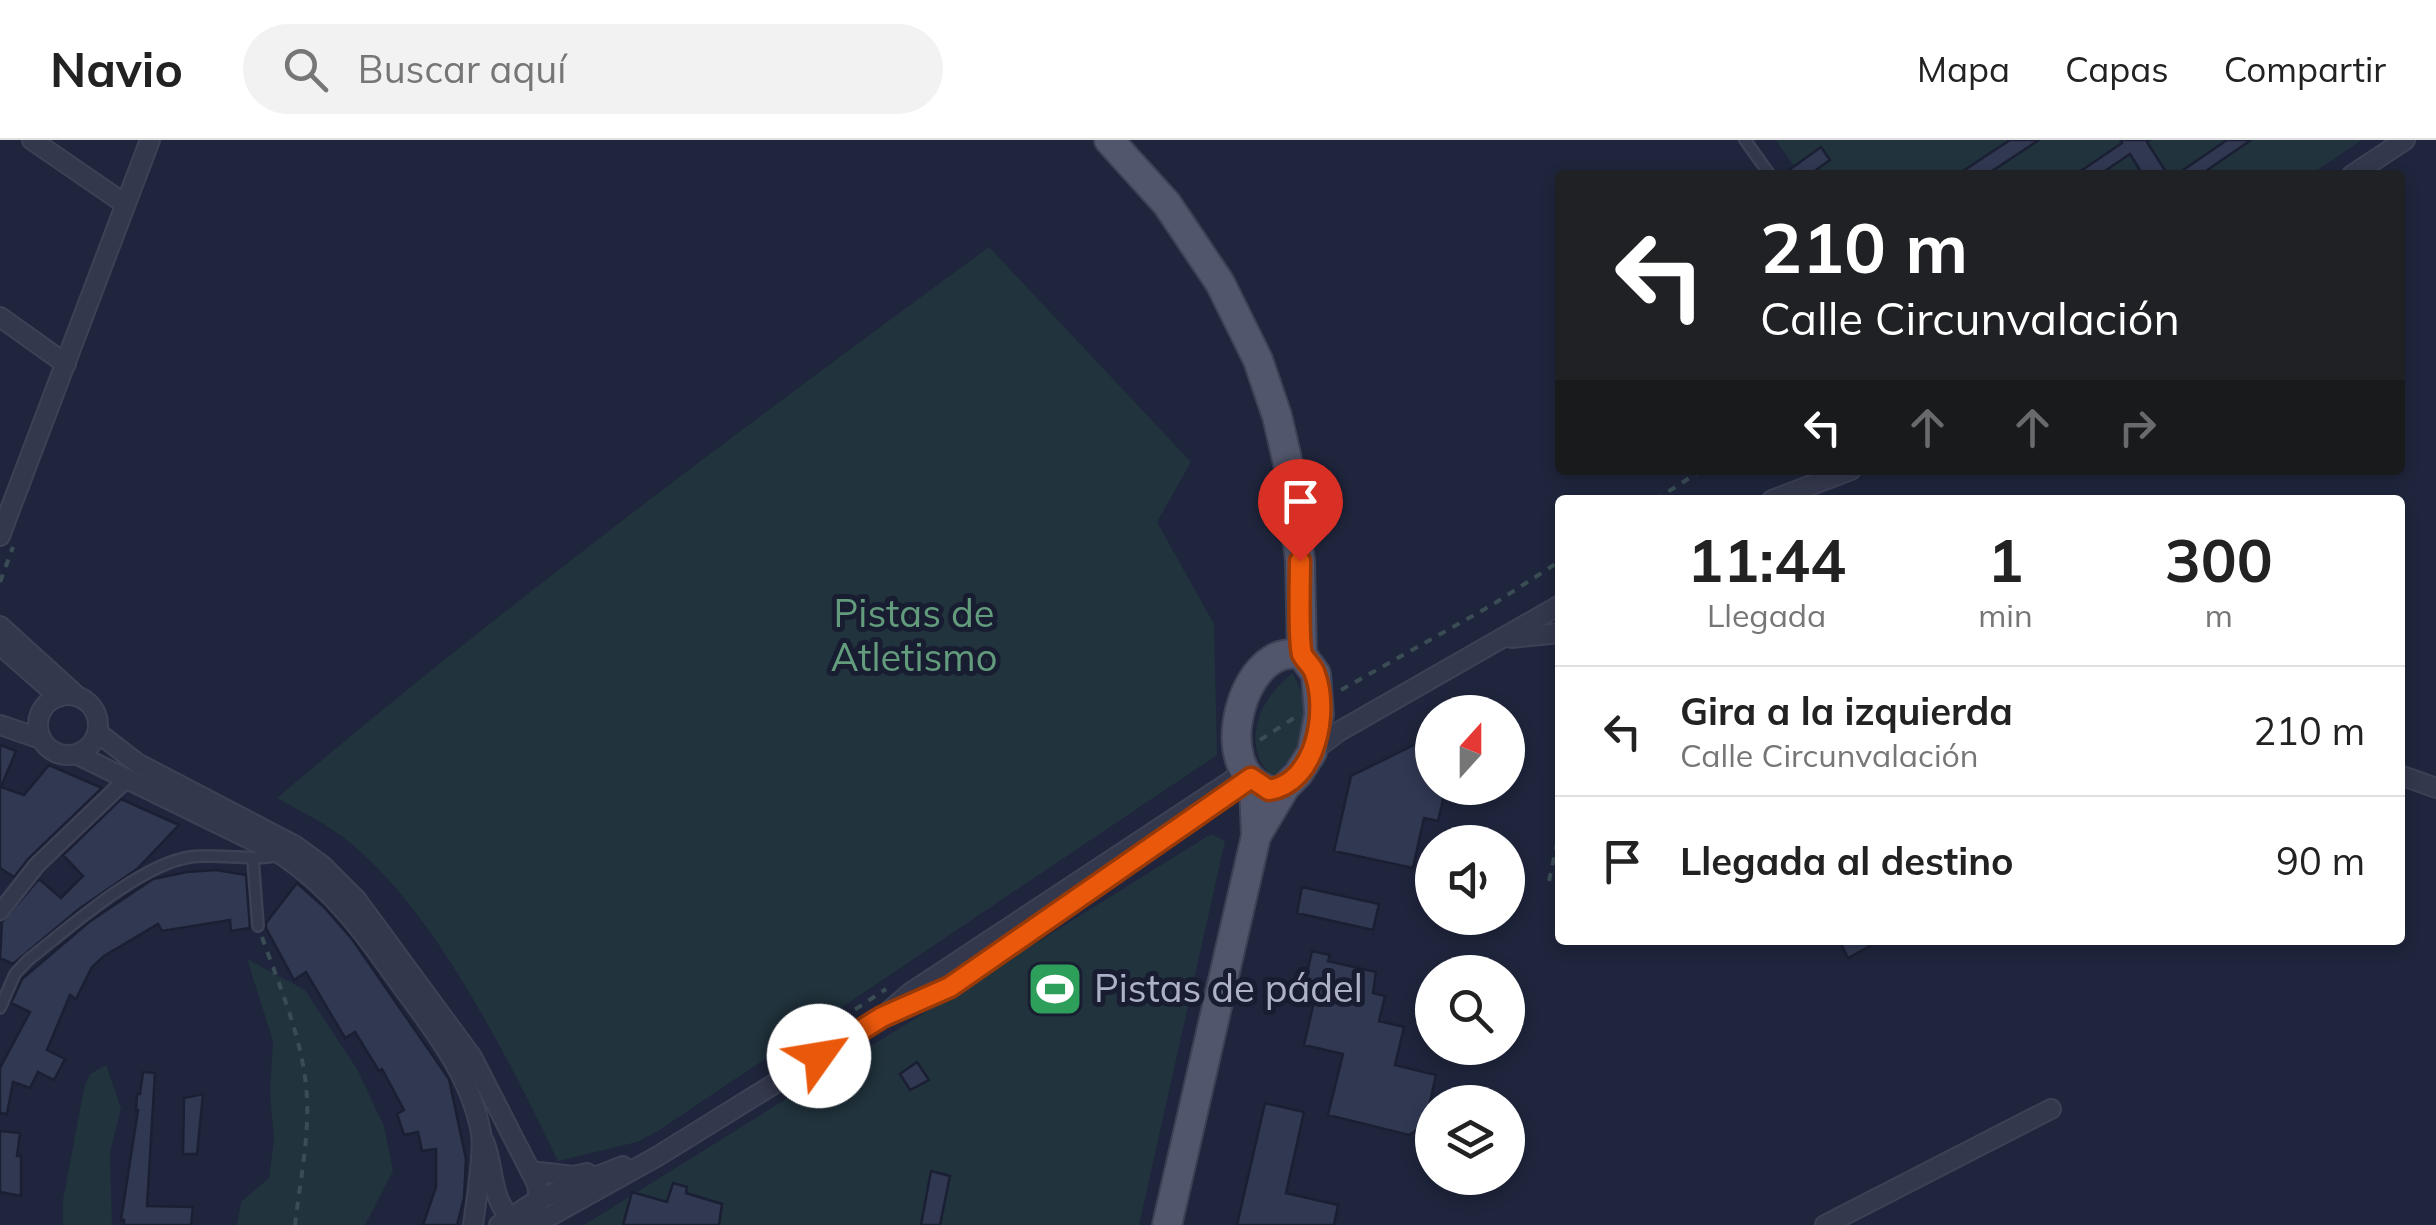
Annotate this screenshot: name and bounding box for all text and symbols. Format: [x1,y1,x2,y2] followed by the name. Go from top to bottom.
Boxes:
[243,24,943,114] search box
[50,39,183,99] text: Navio
[278,42,333,97] icon: search
[358,45,566,93] text: Buscar aquí
[1917,47,2010,91] text: Mapa
[2065,47,2169,91] text: Capas
[2224,47,2386,91] text: Compartir
[1760,203,1968,291] text: 210 m
[1595,210,1725,340] icon: left
[1760,290,2180,346] text: Calle Circunvalación
[1795,400,1850,455] icon: left
[1900,400,1955,455] icon: ahead
[2005,400,2060,455] icon: ahead
[2110,400,2165,455] icon: right
[1258,459,1343,562] pin
[1273,474,1328,529] icon: arrive
[1687,522,1846,597] text: 11:44
[1987,522,2023,597] text: 1
[2165,522,2273,597] text: 300
[831,589,997,681] park label: Pistas de Atletismo
[1707,595,1826,635] text: Llegada
[1978,595,2033,635] text: min
[2205,595,2233,635] text: m
[1680,687,2013,735] text: Gira a la izquierda
[1415,695,1525,805] north arrow
[1415,695,1525,1195] map controls
[1595,704,1650,759] icon: left
[2253,707,2365,755] text: 210 m
[1680,735,1979,775] text: Calle Circunvalación
[1415,825,1525,935] button: sound
[1595,834,1650,889] icon: arrive
[1680,837,2014,885] text: Llegada al destino
[2276,837,2365,885] text: 90 m
[1415,955,1525,1065] button: search
[1025,959,1085,1019] sports icon: Pistas de pádel
[1094,964,1363,1012] place label: Pistas de pádel
[767,1004,871,1108] position arrow
[1415,1085,1525,1195] button: layers

